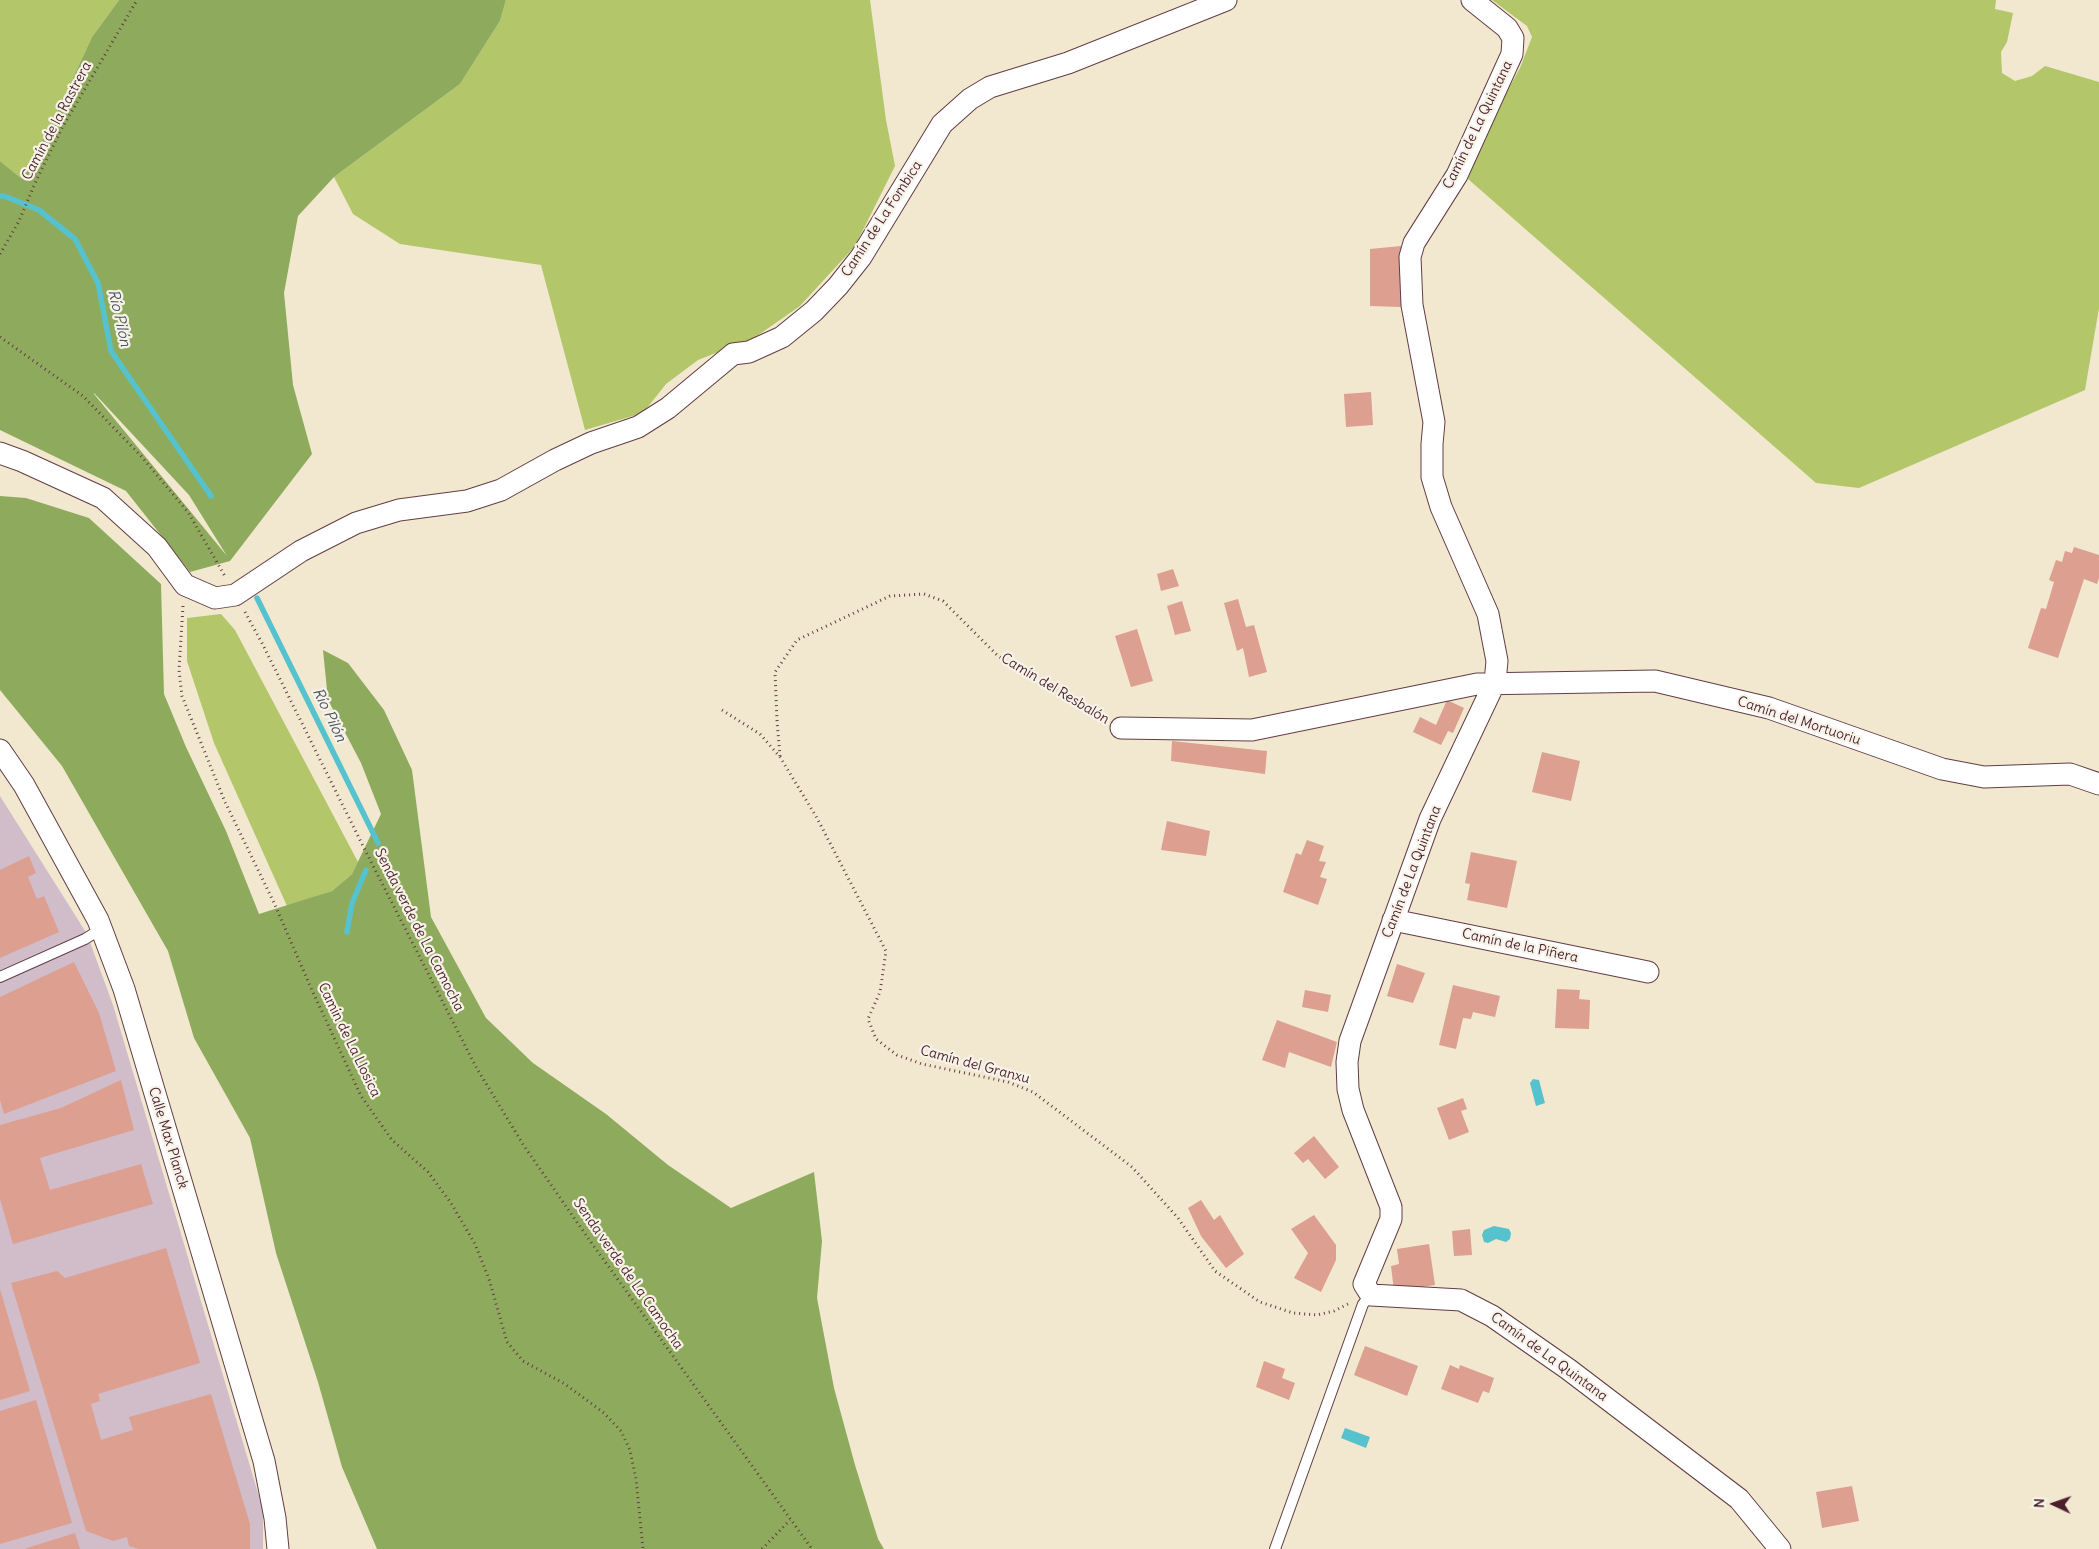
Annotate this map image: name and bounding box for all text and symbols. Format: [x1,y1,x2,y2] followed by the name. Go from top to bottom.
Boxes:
[1440,58,1516,192] street label: Camín de La Quintana
[19,59,95,183] street label: Camín de la Rastrera
[838,158,926,280] street label: Camín de La Fombica
[104,288,134,348] water label: Río Pilón
[998,650,1112,728] street label: Camín del Resbalón
[308,685,350,745] water label: Río Pilón
[1735,693,1863,749] street label: Camín del Mortuoriu
[1379,803,1445,941] street label: Camín de La Quintana
[371,846,467,1014] street label: Senda verde de La Camocha
[1460,925,1580,967] street label: Camín de la Piñera
[314,980,384,1100] street label: Camín de La Llosica
[918,1042,1032,1088] street label: Camín del Granxu
[145,1085,191,1191] street label: Calle Max Planck
[569,1195,687,1353] street label: Senda verde de La Camocha
[1487,1309,1611,1405] street label: Camín de La Quintana
[2029,1479,2079,1529] north arrow
[2030,1498,2048,1509] text: N

